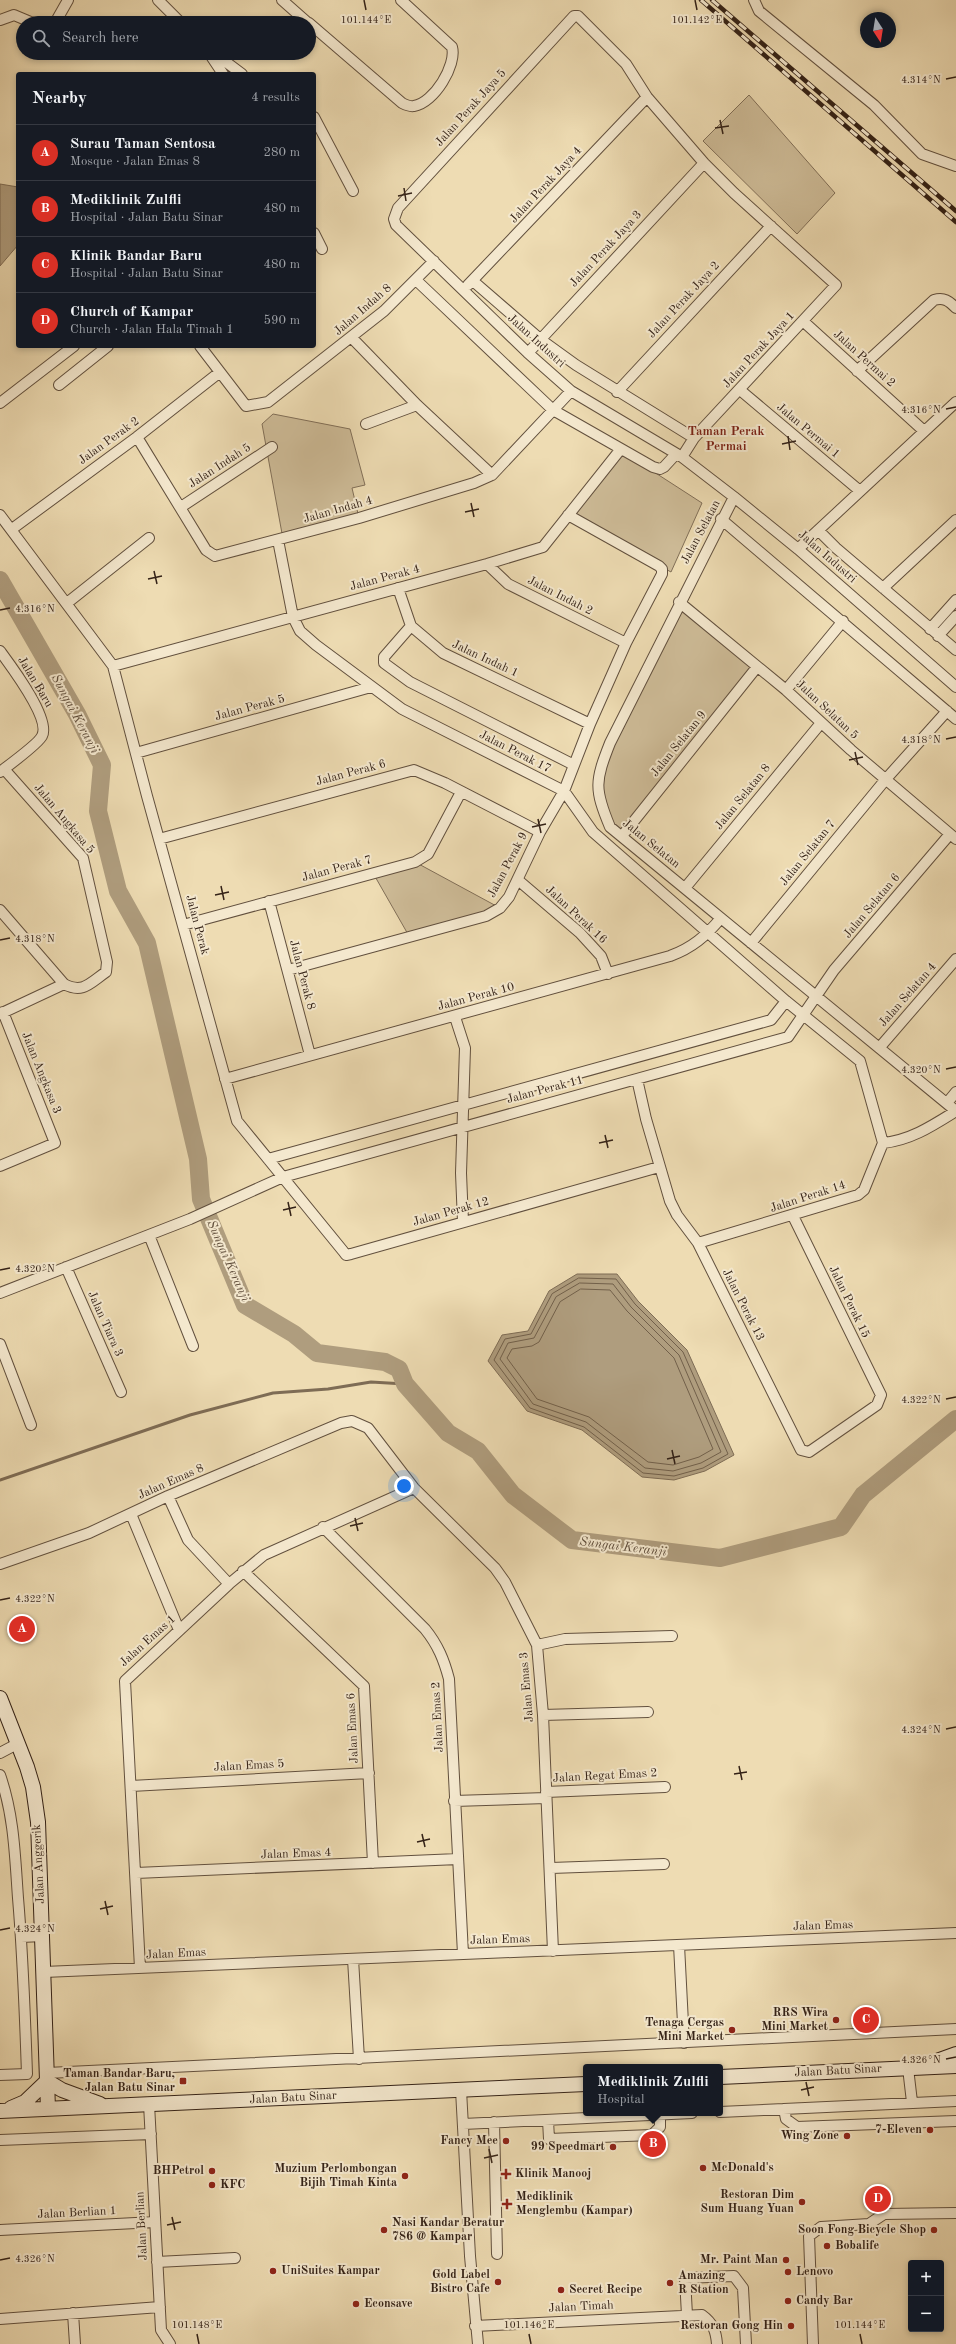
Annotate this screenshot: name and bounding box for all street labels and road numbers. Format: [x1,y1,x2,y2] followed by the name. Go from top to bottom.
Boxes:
[433,66,509,149] street label: Jalan Perak Jaya 5
[508,145,584,225] street label: Jalan Perak Jaya 4
[568,209,644,289] street label: Jalan Perak Jaya 3
[646,260,722,340] street label: Jalan Perak Jaya 2
[332,282,394,338] street label: Jalan Indah 8
[721,310,797,390] street label: Jalan Perak Jaya 1
[505,312,567,370] street label: Jalan Industri
[831,328,897,390] street label: Jalan Permai 2
[774,401,842,461] street label: Jalan Permai 1
[76,415,142,467] street label: Jalan Perak 2
[186,441,253,491] street label: Jalan Indah 5
[302,494,374,526] street label: Jalan Indah 4
[679,498,723,566] street label: Jalan Selatan
[796,529,858,585] street label: Jalan Industri
[349,563,421,593] street label: Jalan Perak 4
[525,574,595,618] street label: Jalan Indah 2
[450,638,520,680] street label: Jalan Indah 1
[15,655,55,710] street label: Jalan Baru
[793,677,861,742] street label: Jalan Selatan 5
[213,692,286,723] street label: Jalan Perak 5
[649,709,709,779] street label: Jalan Selatan 9
[477,729,553,775] street label: Jalan Perak 17
[315,758,387,788] street label: Jalan Perak 6
[713,762,773,832] street label: Jalan Selatan 8
[31,781,97,856] street label: Jalan Angkasa 5
[620,817,682,871] street label: Jalan Selatan
[778,818,838,888] street label: Jalan Selatan 7
[486,830,530,900] street label: Jalan Perak 9
[301,854,373,884] street label: Jalan Perak 7
[842,871,902,941] street label: Jalan Selatan 6
[543,884,609,946] street label: Jalan Perak 16
[183,894,211,956] street label: Jalan Perak
[287,939,317,1011] street label: Jalan Perak 8
[877,961,939,1029] street label: Jalan Selatan 4
[436,981,516,1013] street label: Jalan Perak 10
[19,1030,63,1116] street label: Jalan Angkasa 3
[505,1074,585,1106] street label: Jalan Perak 11
[769,1179,847,1215] street label: Jalan Perak 14
[411,1195,491,1229] street label: Jalan Perak 12
[826,1263,873,1340] street label: Jalan Perak 15
[720,1267,766,1343] street label: Jalan Perak 13
[85,1289,125,1359] street label: Jalan Tiara 3
[136,1462,206,1502] street label: Jalan Emas 8
[118,1613,178,1669] street label: Jalan Emas 1
[518,1651,536,1723] street label: Jalan Emas 3
[430,1681,446,1753] street label: Jalan Emas 2
[345,1692,361,1764] street label: Jalan Emas 6
[213,1757,285,1774] street label: Jalan Emas 5
[552,1767,658,1785] street label: Jalan Regat Emas 2
[31,1824,47,1904] street label: Jalan Anggerik
[260,1847,332,1861] street label: Jalan Emas 4
[793,1919,853,1933] street label: Jalan Emas
[470,1933,530,1947] street label: Jalan Emas
[146,1946,206,1962] street label: Jalan Emas
[794,2063,882,2079] street label: Jalan Batu Sinar
[249,2090,337,2106] street label: Jalan Batu Sinar
[134,2191,150,2261] street label: Jalan Berlian
[37,2205,117,2221] street label: Jalan Berlian 1
[548,2299,614,2315] street label: Jalan Timah

